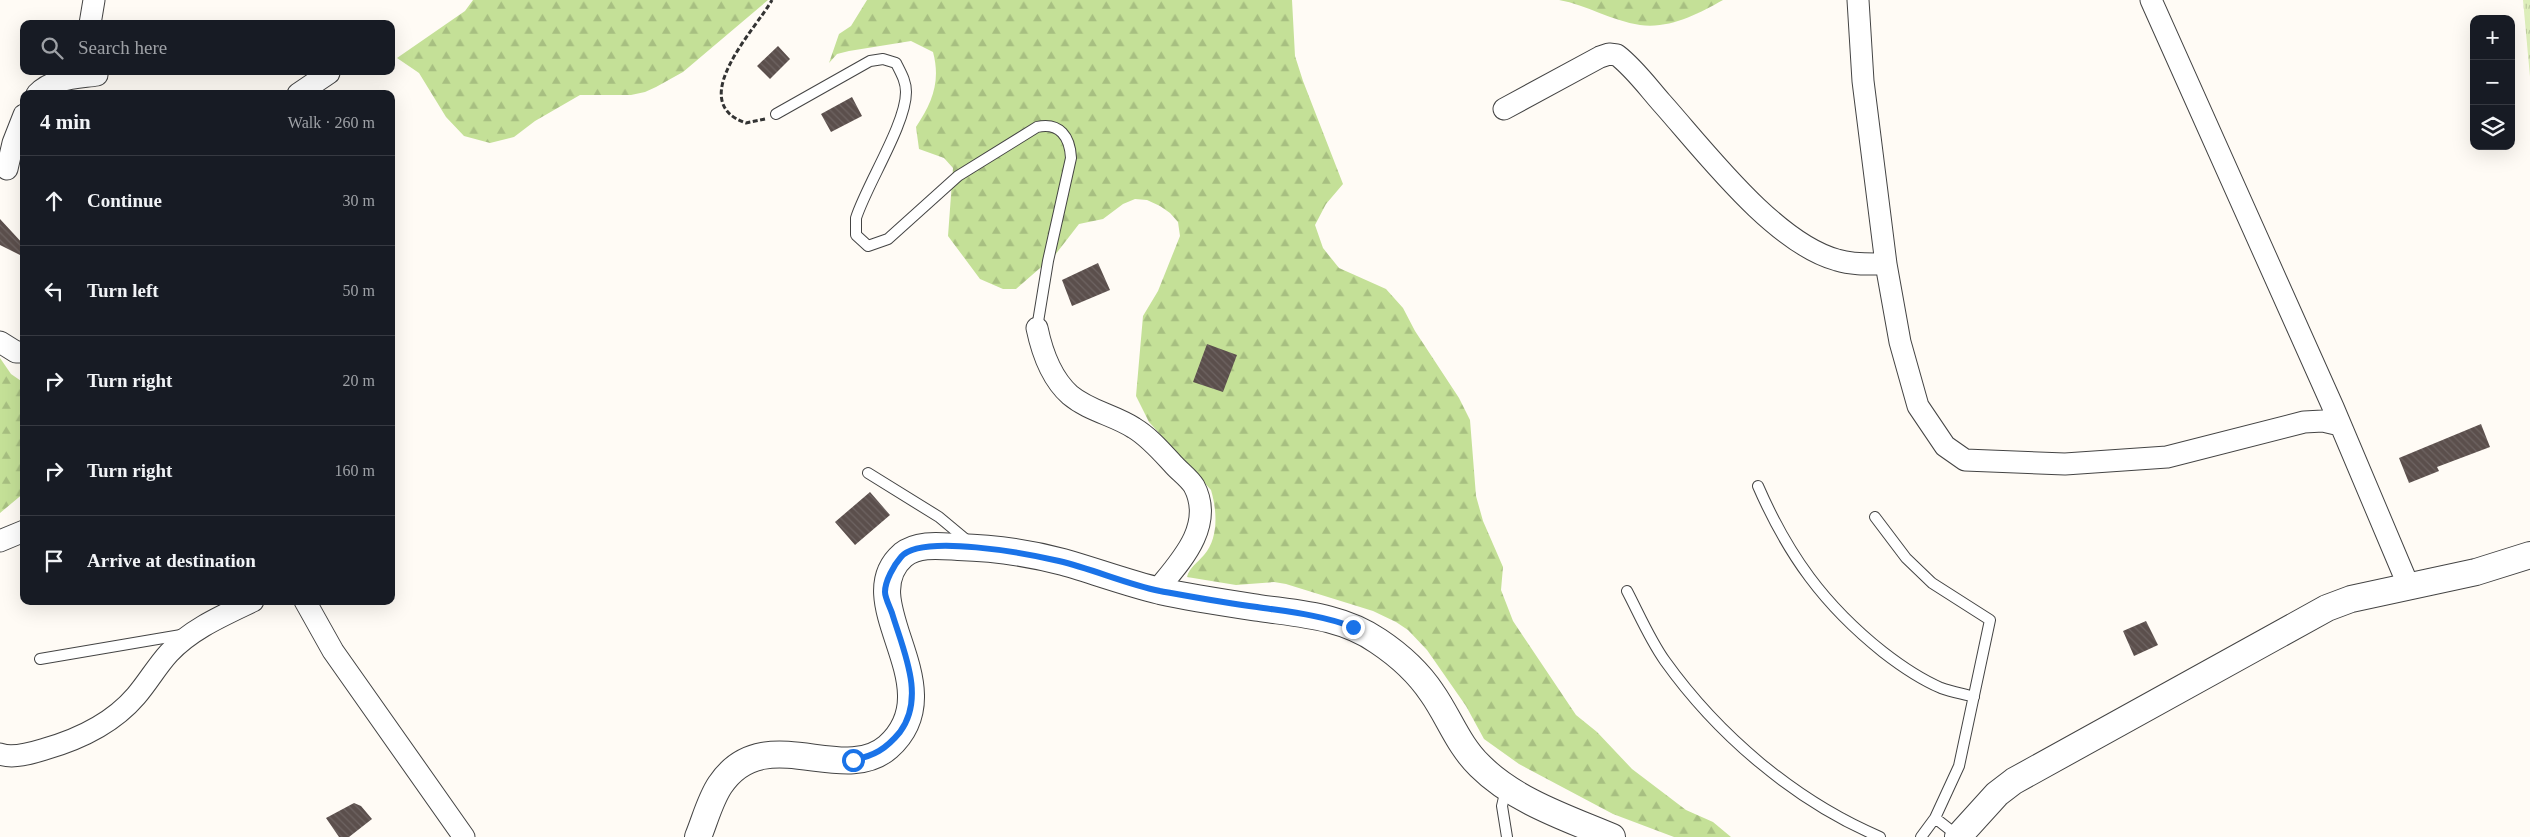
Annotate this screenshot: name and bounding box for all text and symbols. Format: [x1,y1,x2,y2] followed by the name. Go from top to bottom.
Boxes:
[2470,15,2515,150] map controls
[2470,15,2515,60] button: +
[20,20,395,75] search box
[38,34,66,62] icon: search
[78,37,167,58] text: Search here
[2470,60,2515,105] button: −
[2470,105,2515,150] button: layers
[40,110,91,134] text: 4 min
[288,114,375,131] text: Walk · 260 m
[40,187,68,215] icon: ahead
[87,190,162,211] text: Continue
[343,192,375,209] text: 30 m
[40,277,68,305] icon: left
[87,280,159,301] text: Turn left
[343,282,375,299] text: 50 m
[40,367,68,395] icon: right
[87,370,172,391] text: Turn right
[343,372,375,389] text: 20 m
[40,457,68,485] icon: right
[87,460,172,481] text: Turn right
[335,462,375,479] text: 160 m
[40,547,68,575] icon: arrive
[87,550,256,571] text: Arrive at destination
[1342,616,1365,639] route end
[842,749,865,772] route start

